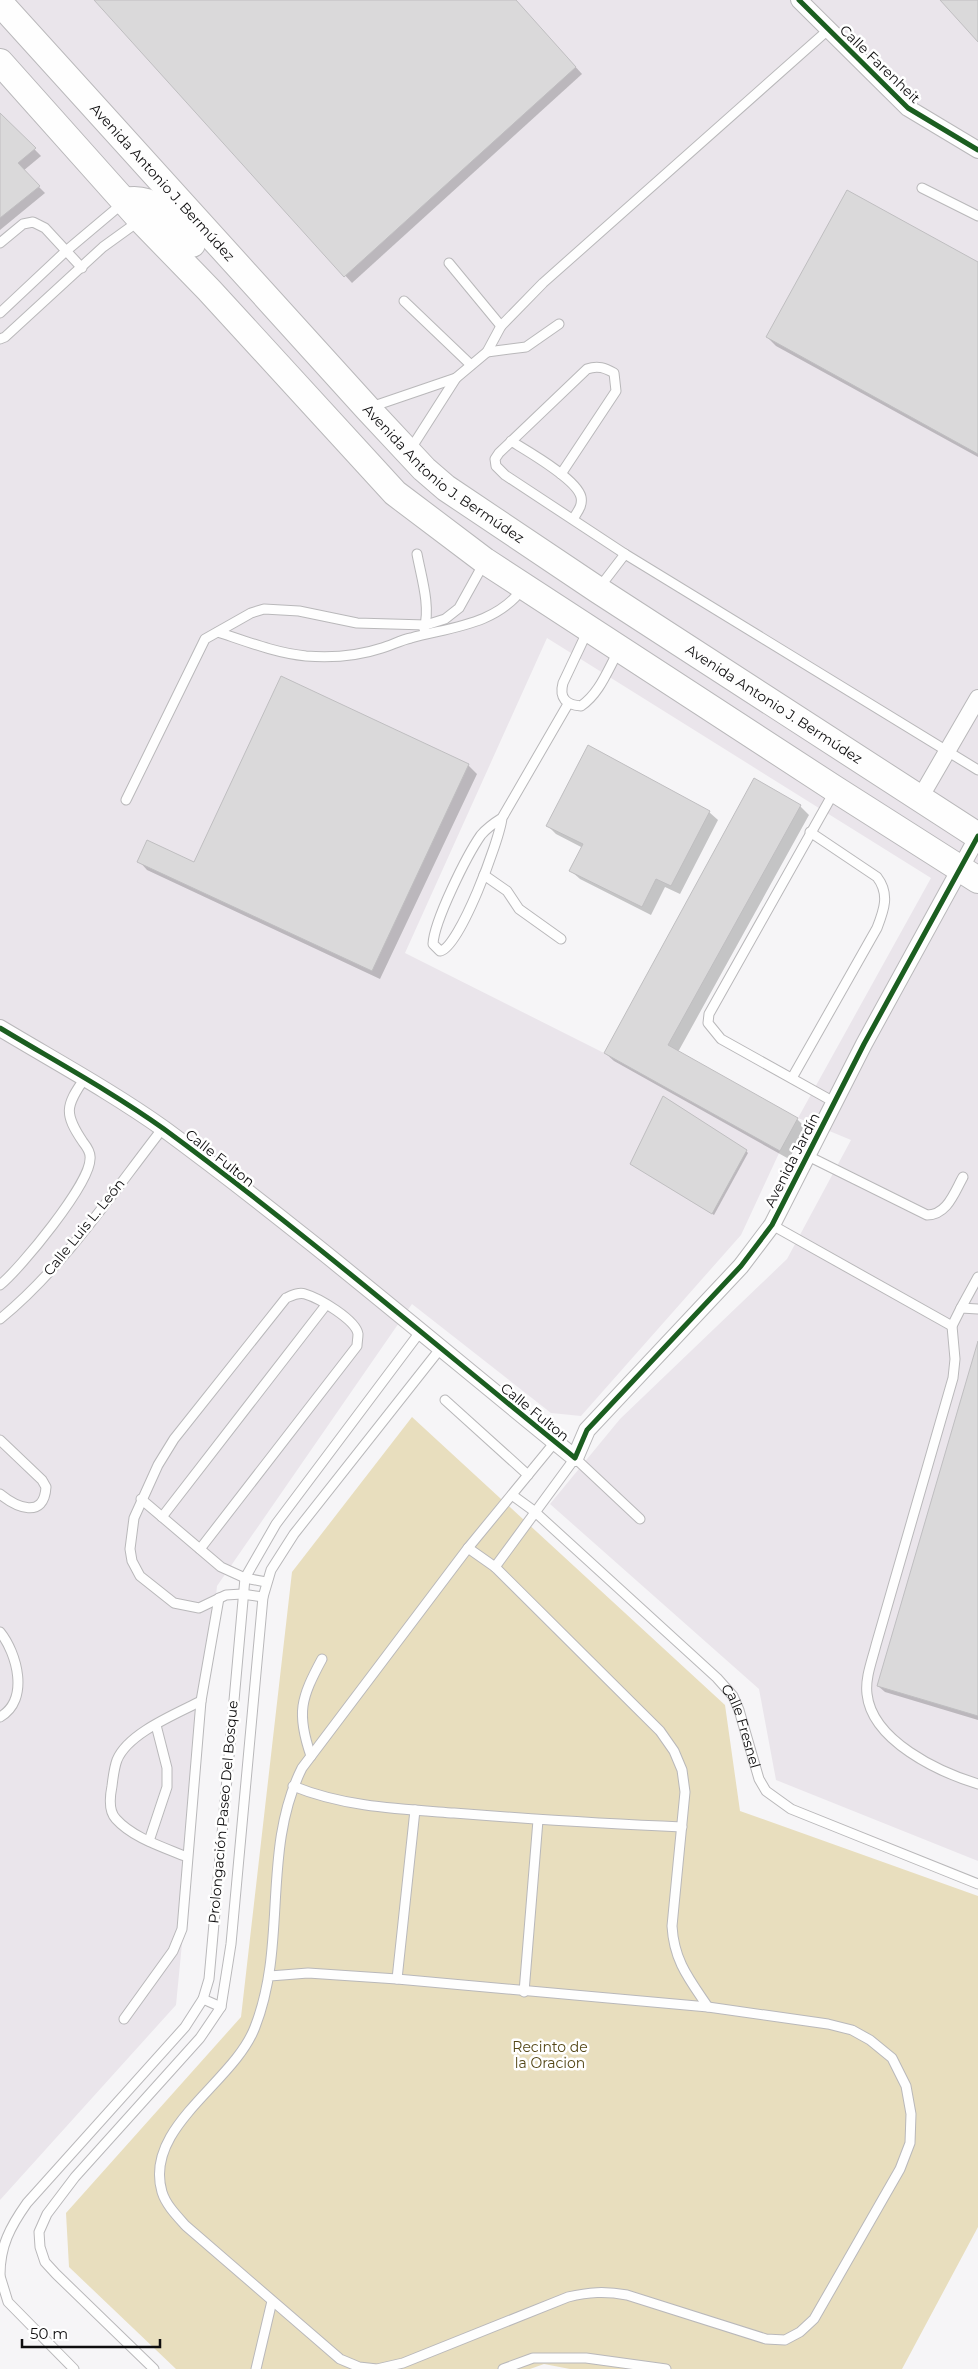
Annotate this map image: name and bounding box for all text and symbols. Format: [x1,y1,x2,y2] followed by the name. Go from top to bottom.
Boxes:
[836,21,924,107] street label: Calle Farenheit
[86,100,239,265] street label: Avenida Antonio J. Bermúdez
[359,400,528,547] street label: Avenida Antonio J. Bermúdez
[682,640,866,768] street label: Avenida Antonio J. Bermúdez
[760,1110,824,1210] street label: Avenida Jardín
[182,1125,258,1191] street label: Calle Fulton
[39,1175,129,1279] street label: Calle Luis L. León
[497,1379,573,1445] street label: Calle Fulton
[717,1680,764,1770] street label: Calle Fresnel
[204,1700,242,1924] street label: Prolongación Paseo Del Bosque
[512,2038,588,2072] park label: Recinto de la Oracion
[22,2316,160,2348] scale bar
[30,2324,68,2343] text: 50 m

